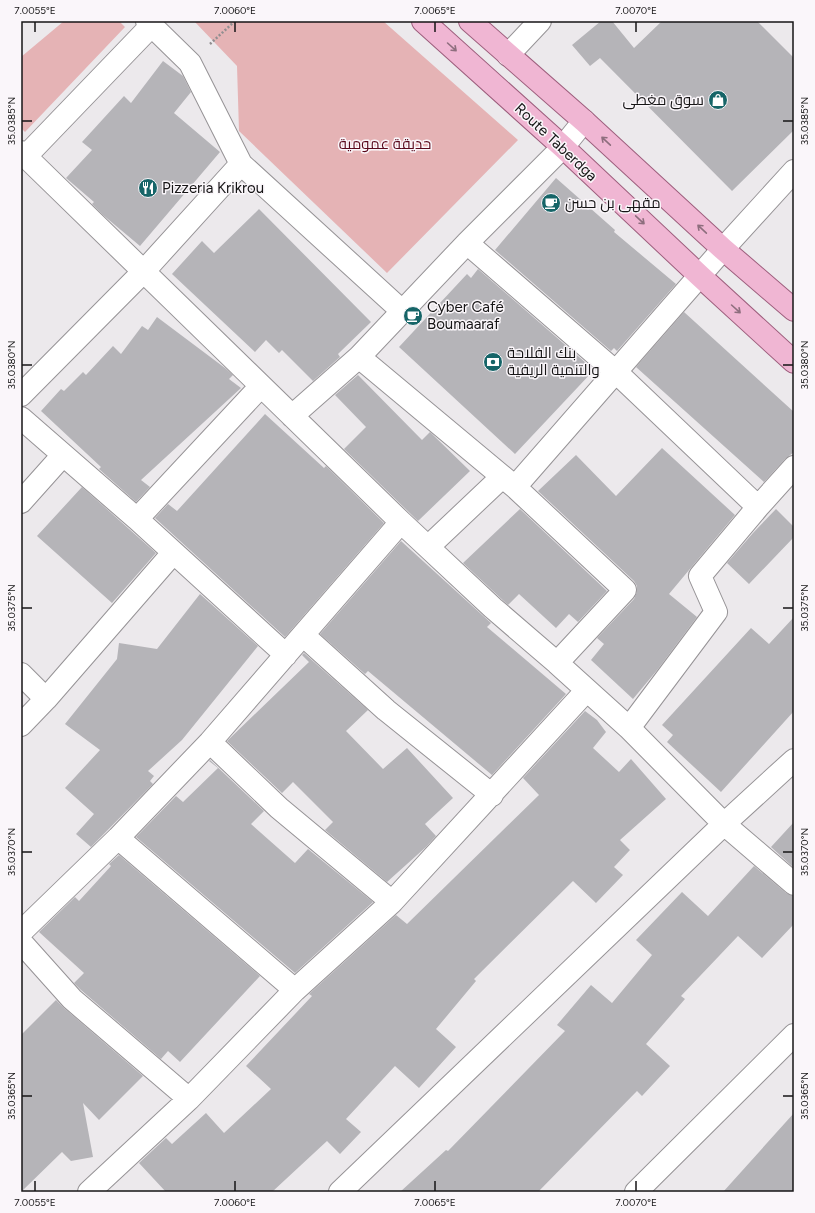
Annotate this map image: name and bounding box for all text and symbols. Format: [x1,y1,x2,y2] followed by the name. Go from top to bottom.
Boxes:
[14,4,56,17] text: 7.0055°E
[214,4,256,17] text: 7.0060°E
[414,4,456,17] text: 7.0065°E
[615,4,657,17] text: 7.0070°E
[447,42,457,52] one-way arrow
[707,89,729,111] shop icon: سوق مغطى
[623,91,704,110] place label: سوق مغطى
[5,97,18,145] text: 35.0385°N
[798,97,811,145] text: 35.0385°N
[511,99,601,185] street label: Route Taberdga
[339,135,431,153] park label: حديقة عمومية
[601,136,611,145] one-way arrow
[137,177,159,199] restaurant icon: Pizzeria Krikrou
[162,179,264,197] place label: Pizzeria Krikrou
[540,192,562,214] cafe icon: مقهى بن حسن
[565,194,661,213] place label: مقهى بن حسن
[635,215,645,224] one-way arrow
[697,224,707,234] one-way arrow
[427,298,504,333] place label: Cyber Café Boumaaraf
[731,304,741,313] one-way arrow
[402,305,424,327] cafe icon: Cyber Café Boumaaraf
[5,340,18,390] text: 35.0380°N
[798,340,811,390] text: 35.0380°N
[507,344,600,379] place label: بنك الفلاحة والتنمية الريفية
[482,351,504,373] bank icon: بنك الفلاحة والتنمية الريفية
[5,584,18,632] text: 35.0375°N
[798,584,811,632] text: 35.0375°N
[5,828,18,876] text: 35.0370°N
[798,828,811,876] text: 35.0370°N
[5,1072,18,1120] text: 35.0365°N
[798,1072,811,1120] text: 35.0365°N
[14,1196,56,1209] text: 7.0055°E
[214,1196,256,1209] text: 7.0060°E
[414,1196,456,1209] text: 7.0065°E
[615,1196,657,1209] text: 7.0070°E

